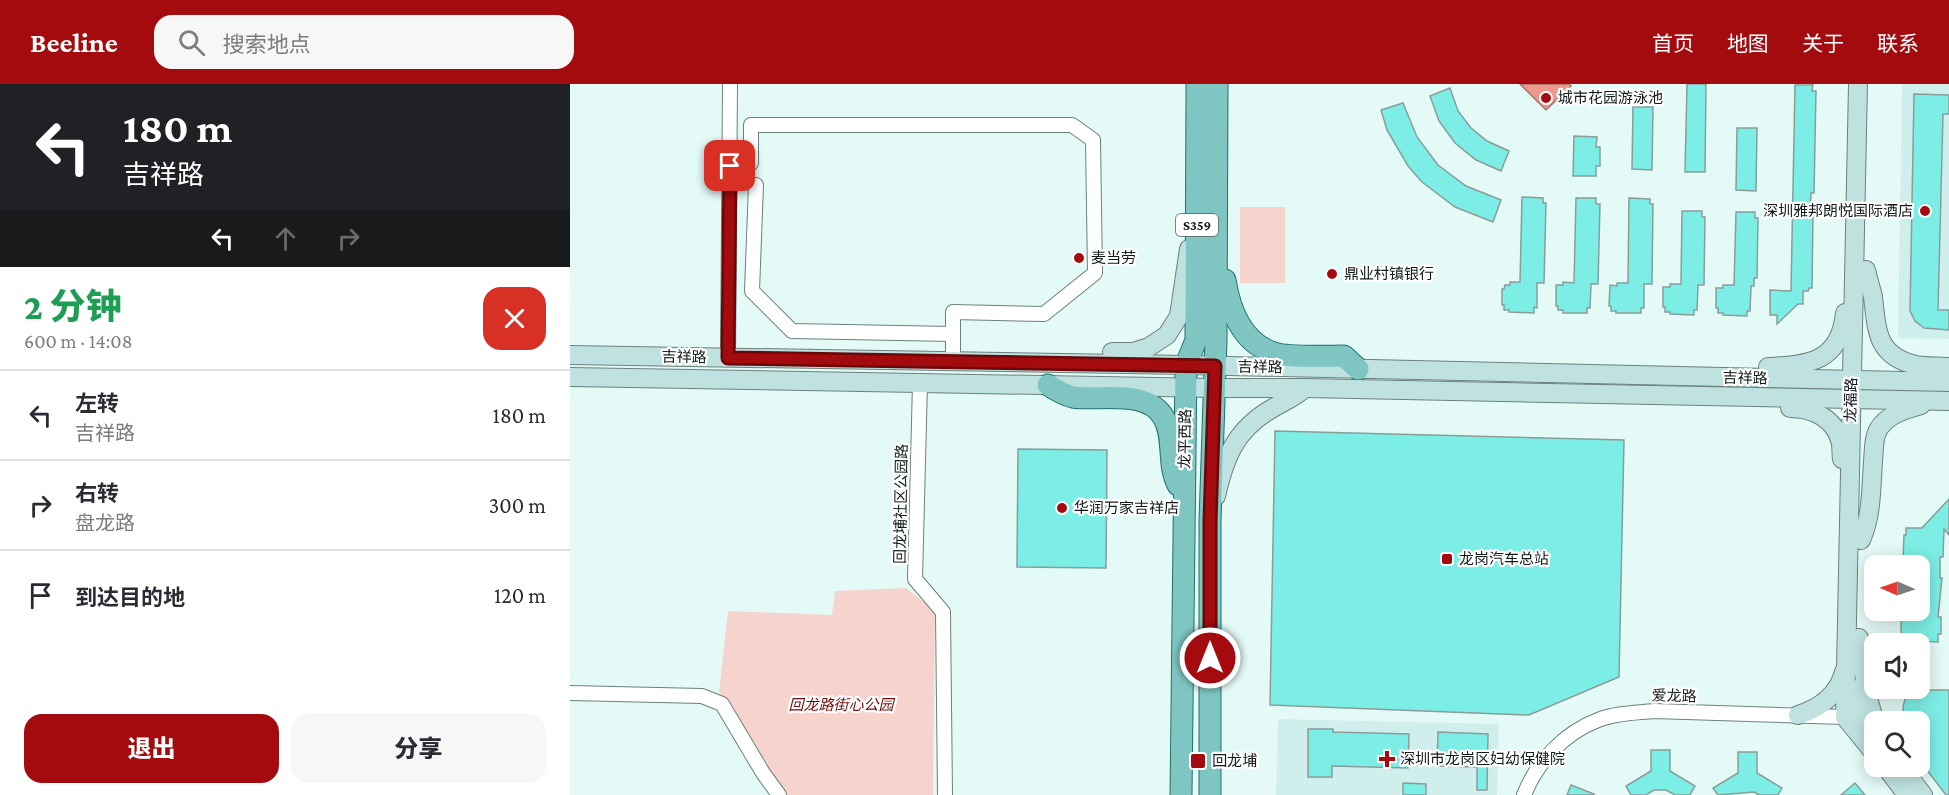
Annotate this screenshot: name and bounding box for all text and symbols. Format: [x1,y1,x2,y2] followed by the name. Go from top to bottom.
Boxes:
[154,15,574,69] search box
[175,26,208,59] icon: search
[30,27,118,58] text: Beeline
[223,32,311,57] text: 搜索地点
[1652,32,1694,56] text: 首页
[1727,32,1769,56] text: 地图
[1802,32,1844,56] text: 关于
[1877,32,1919,56] text: 联系
[1558,90,1663,106] place label: 城市花园游泳池
[1539,91,1553,105] marker: 城市花园游泳池
[123,104,232,151] text: 180 m
[24,108,102,186] icon: left
[704,140,755,191] pin
[713,149,746,182] icon: arrive
[123,160,204,190] text: 吉祥路
[1763,203,1913,219] place label: 深圳雅邦朗悦国际酒店
[1918,204,1932,218] marker: 深圳雅邦朗悦国际酒店
[1176,214,1218,236] road number: S359
[206,222,239,255] icon: left
[269,222,302,255] icon: ahead
[332,222,365,255] icon: right
[1091,250,1136,266] place label: 麦当劳
[1072,251,1086,265] marker: 麦当劳
[1344,265,1434,282] place label: 鼎业村镇银行
[1325,267,1339,281] marker: 鼎业村镇银行
[24,287,122,327] text: 2 分钟
[483,287,546,350] button: close
[24,330,132,352] text: 600 m · 14:08
[661,349,707,365] street label: 吉祥路
[1237,359,1283,375] street label: 吉祥路
[1722,370,1768,386] street label: 吉祥路
[1842,377,1859,423] street label: 龙福路
[75,391,119,416] text: 左转
[24,399,57,432] icon: left
[493,403,546,428] text: 180 m
[1175,409,1194,469] street label: 龙平西路
[75,422,135,444] text: 吉祥路
[891,444,910,564] street label: 回龙埔社区公园路
[75,481,119,506] text: 右转
[24,489,57,522] icon: right
[489,493,546,518] text: 300 m
[1074,499,1179,516] place label: 华润万家吉祥店
[1055,501,1069,515] marker: 华润万家吉祥店
[75,512,135,534] text: 盘龙路
[1459,550,1549,567] place label: 龙岗汽车总站
[1440,552,1454,566] marker: 龙岗汽车总站
[1864,555,1930,621] north arrow
[1864,555,1930,777] map controls
[24,579,57,612] icon: arrive
[494,583,546,608] text: 120 m
[75,585,185,610] text: 到达目的地
[1178,626,1242,690] position arrow
[1864,633,1930,699] button: sound
[1651,687,1697,704] street label: 爱龙路
[788,697,895,713] park label: 回龙路街心公园
[1864,711,1930,777] button: search
[24,714,279,783] button: 退出
[291,714,546,783] button: 分享
[1378,750,1396,768] marker: 深圳市龙岗区妇幼保健院
[1400,750,1565,767] place label: 深圳市龙岗区妇幼保健院
[1189,752,1207,770] marker: 回龙埔
[1212,752,1257,769] place label: 回龙埔

